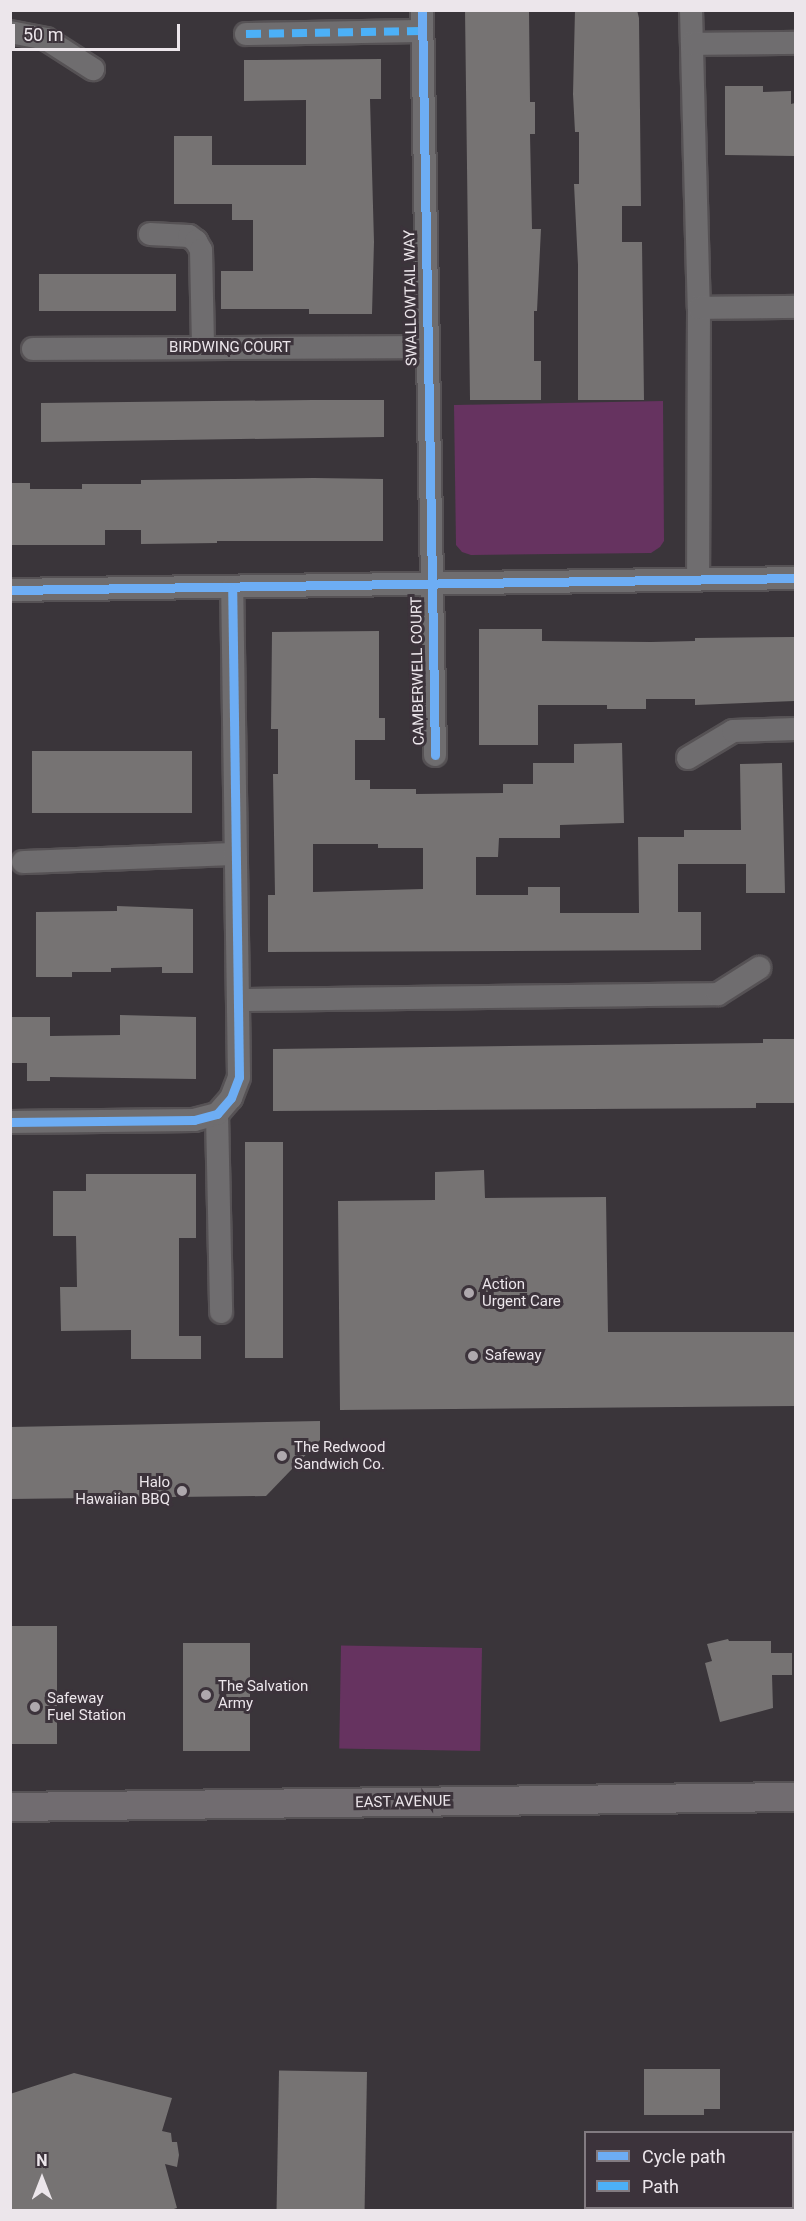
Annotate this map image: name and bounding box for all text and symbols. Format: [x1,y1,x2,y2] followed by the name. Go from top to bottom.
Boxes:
[15,12,183,50] scale bar
[23,24,63,45] text: 50 m
[401,230,421,366] street label: SWALLOWTAIL WAY
[169,339,291,357] street label: BIRDWING COURT
[408,596,428,746] street label: CAMBERWELL COURT
[482,1275,561,1310] place label: Action Urgent Care
[460,1284,478,1302] marker: Action Urgent Care
[485,1347,541,1365] place label: Safeway
[466,1349,480,1363] marker: Safeway
[294,1438,385,1473] place label: The Redwood Sandwich Co.
[275,1449,289,1463] marker: The Redwood Sandwich Co.
[75,1473,170,1508] place label: Halo Hawaiian BBQ
[175,1484,189,1498] marker: Halo Hawaiian BBQ
[218,1677,308,1712] place label: The Salvation Army
[199,1688,213,1702] marker: The Salvation Army
[47,1689,126,1724] place label: Safeway Fuel Station
[28,1700,42,1714] marker: Safeway Fuel Station
[355,1792,451,1812] street label: EAST AVENUE
[584,2131,794,2209] legend
[642,2146,726,2167] text: Cycle path
[12,2149,72,2209] north arrow
[36,2151,48,2170] text: N
[642,2176,679,2197] text: Path

